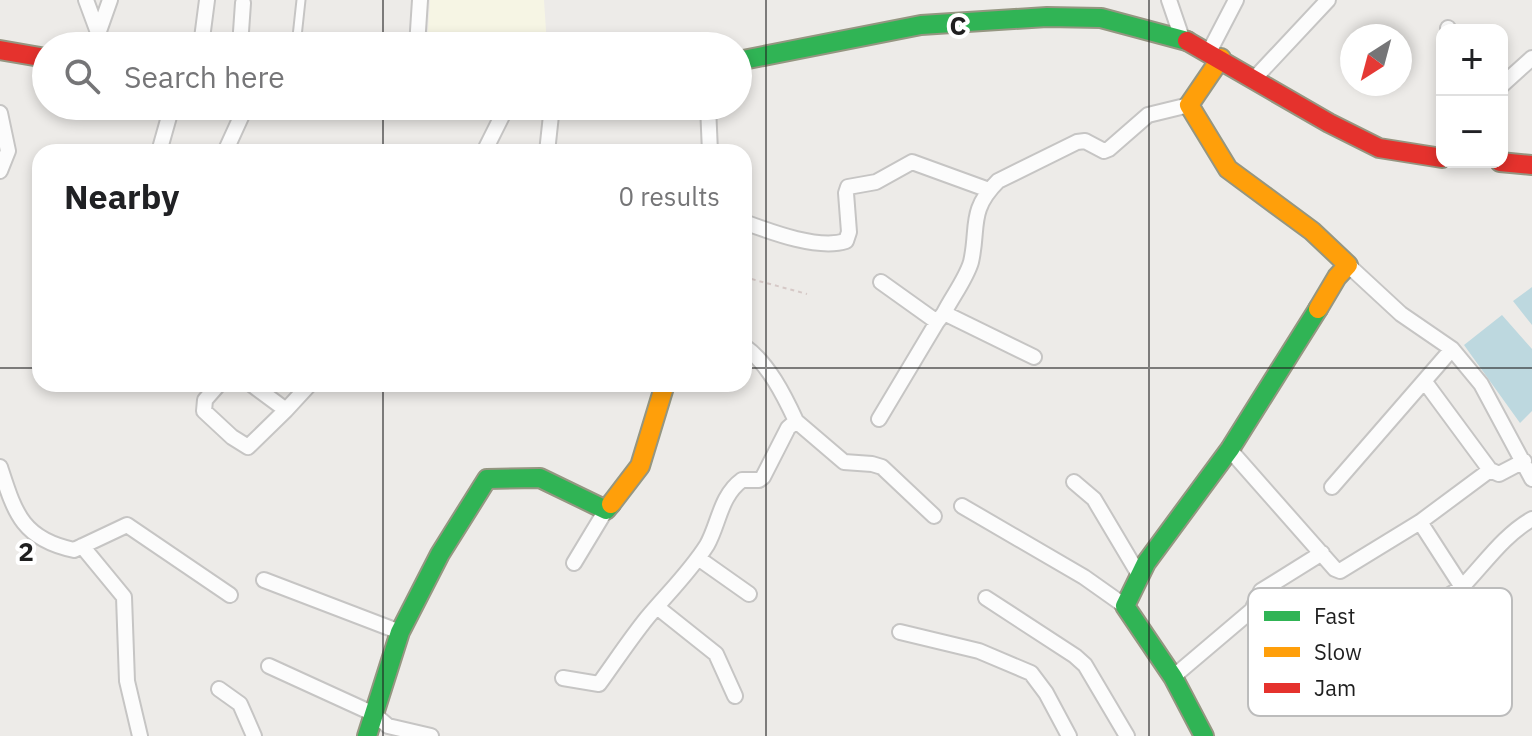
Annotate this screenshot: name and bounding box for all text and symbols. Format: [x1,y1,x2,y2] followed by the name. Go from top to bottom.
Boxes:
[950,8,967,42] text: C
[1340,24,1412,96] north arrow
[1436,24,1508,168] map controls
[1436,24,1508,96] button: +
[32,32,752,120] search box
[60,54,104,98] icon: search
[124,57,285,96] text: Search here
[1436,96,1508,168] button: −
[64,174,179,218] text: Nearby
[618,179,720,213] text: 0 results
[18,534,34,568] text: 2
[1248,588,1512,716] legend
[1314,601,1355,630] text: Fast
[1314,637,1362,666] text: Slow
[1314,673,1356,702] text: Jam

